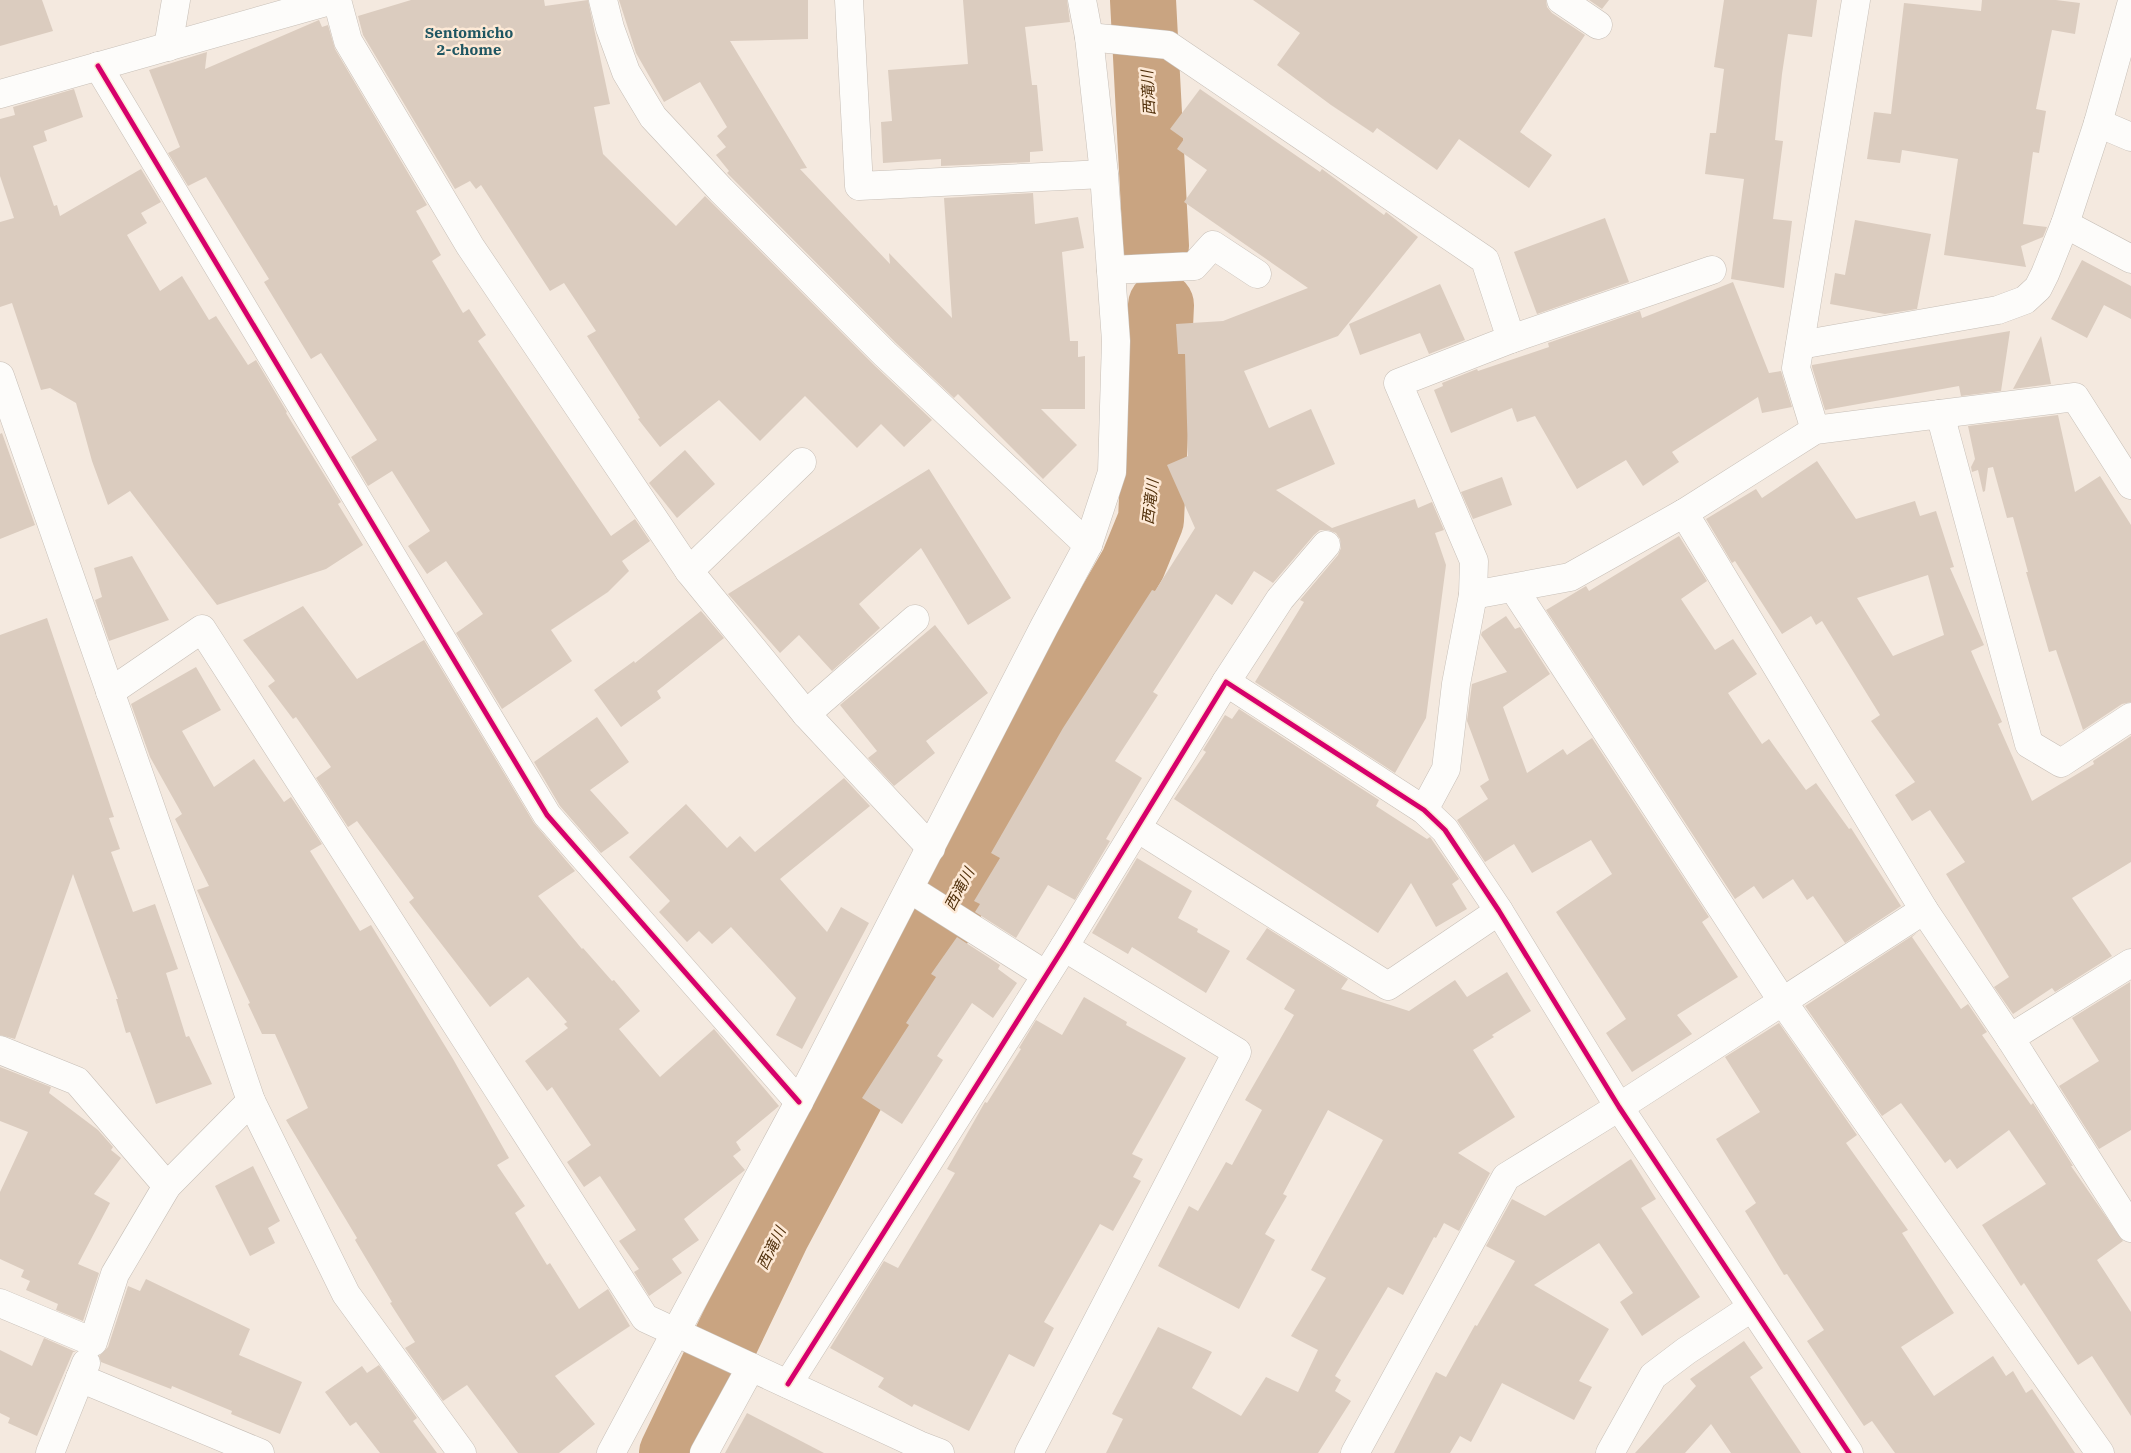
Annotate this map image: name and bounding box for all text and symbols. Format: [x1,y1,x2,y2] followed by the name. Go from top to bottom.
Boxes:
[425,23,513,59] district label: Sentomicho 2-chome
[1137,68,1159,116] water label: 西滝川
[1138,477,1162,525] water label: 西滝川
[940,863,979,913] water label: 西滝川
[753,1222,790,1272] water label: 西滝川

